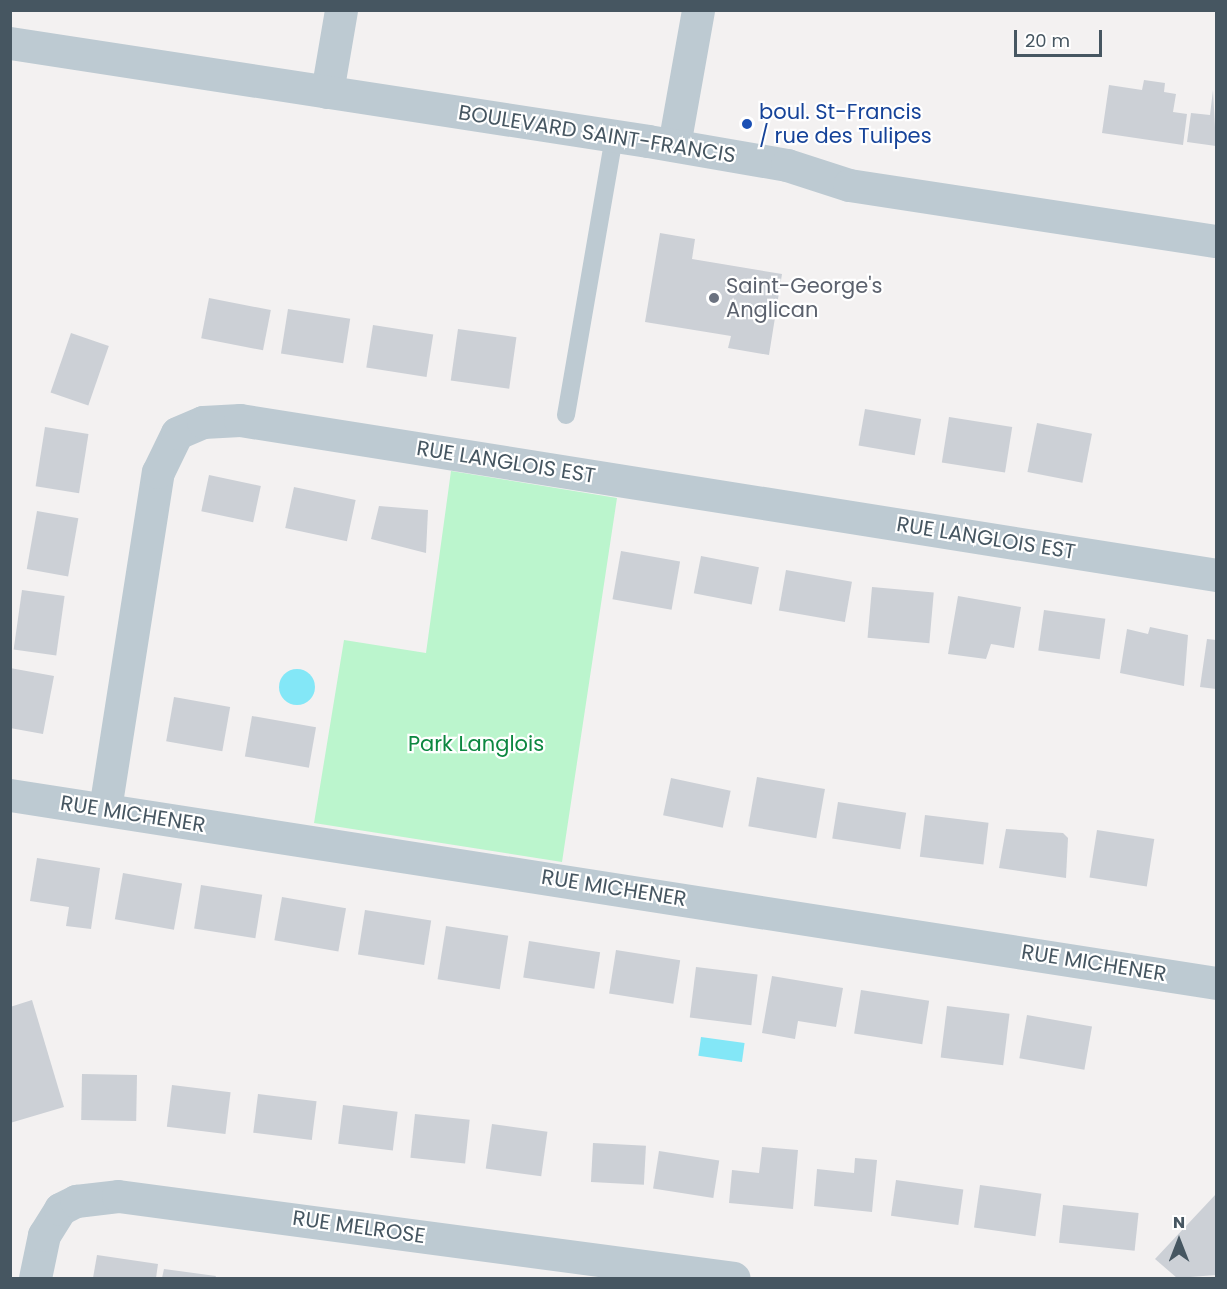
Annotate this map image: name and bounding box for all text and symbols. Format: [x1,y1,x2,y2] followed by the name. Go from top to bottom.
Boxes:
[1017,18,1106,56] scale bar
[1025,28,1070,53] text: 20 m
[759,99,932,149] place label: boul. St-Francis / rue des Tulipes
[457,100,737,168] street label: BOULEVARD SAINT-FRANCIS
[740,117,754,131] marker: boul. St-Francis / rue des Tulipes
[726,273,882,323] place label: Saint-George's Anglican
[707,291,721,305] marker: Saint-George's Anglican
[415,435,597,489] street label: RUE LANGLOIS EST
[895,511,1077,565] street label: RUE LANGLOIS EST
[408,731,544,757] park label: Park Langlois
[59,790,207,838] street label: RUE MICHENER
[540,864,688,912] street label: RUE MICHENER
[1020,939,1168,987] street label: RUE MICHENER
[291,1205,427,1249] street label: RUE MELROSE
[1149,1211,1209,1271] north arrow
[1173,1211,1185,1234] text: N

